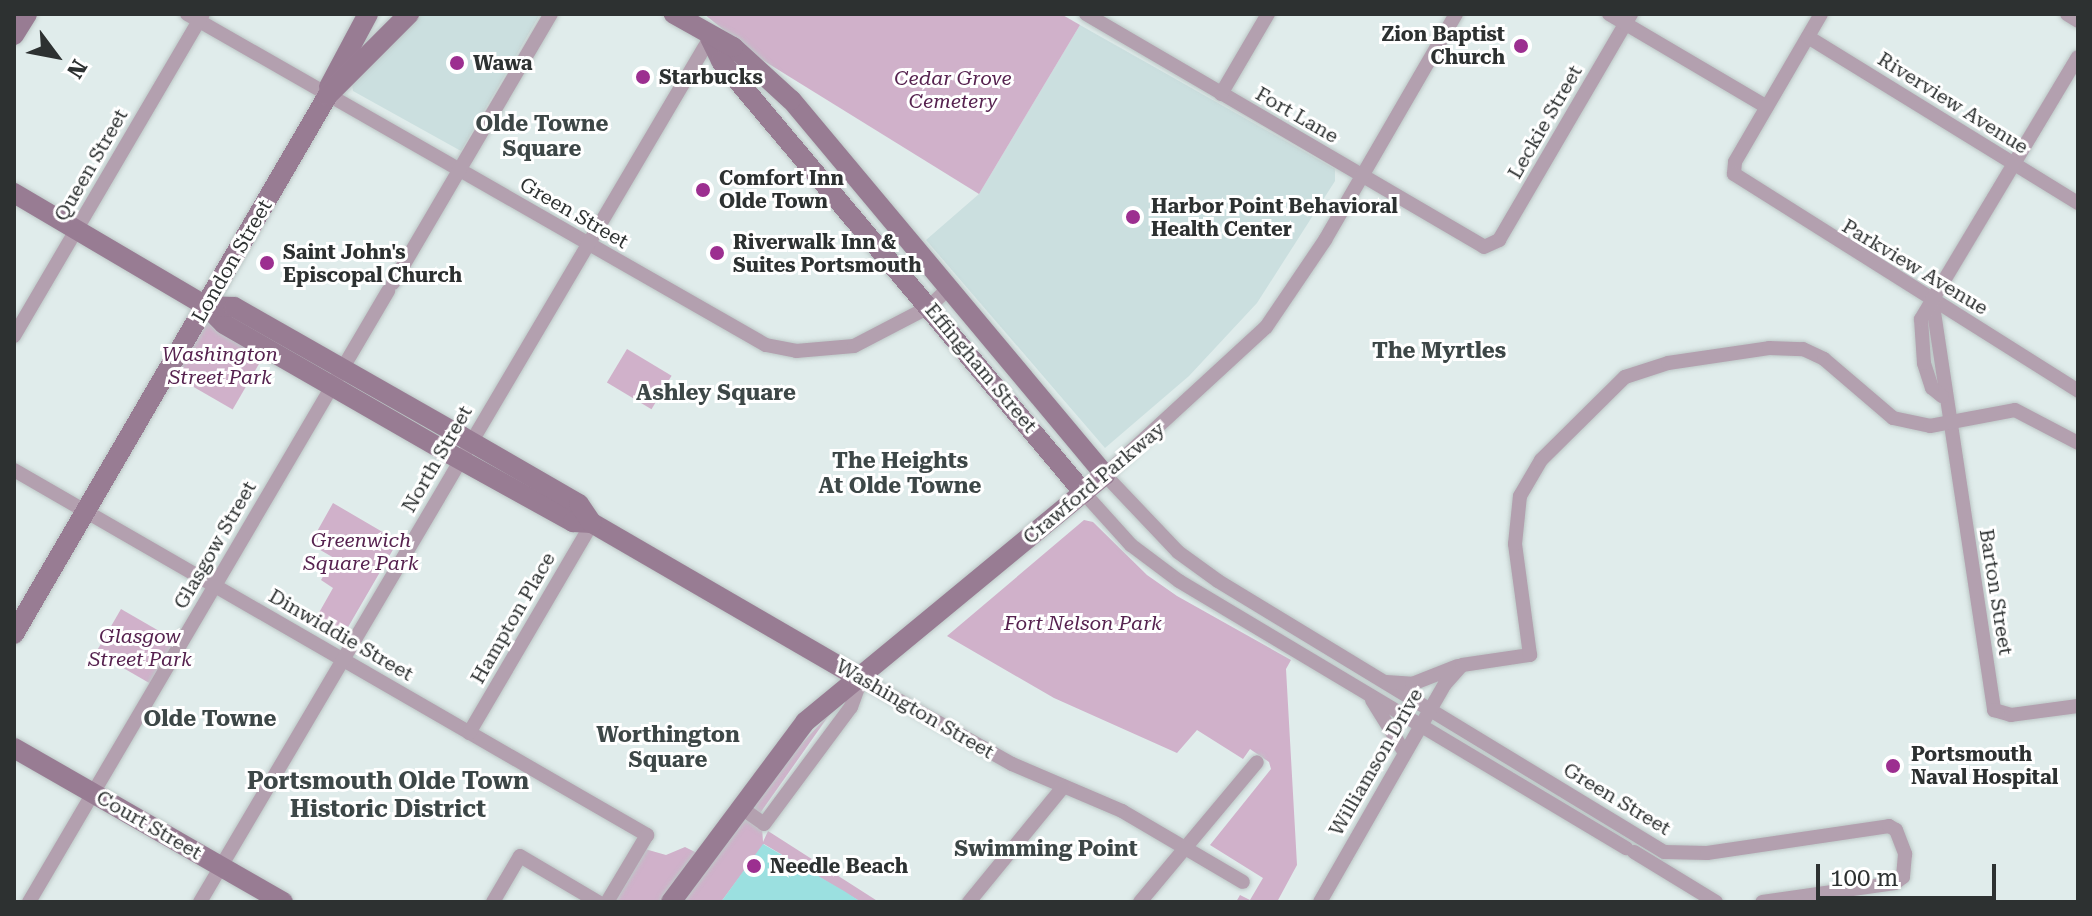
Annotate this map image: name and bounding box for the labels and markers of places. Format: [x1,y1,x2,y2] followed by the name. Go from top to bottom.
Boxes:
[1381,22,1505,69] place label: Zion Baptist Church
[1512,37,1530,55] marker: Zion Baptist Church
[473,51,533,75] place label: Wawa
[448,54,466,72] marker: Wawa
[659,65,763,89] place label: Starbucks
[634,68,652,86] marker: Starbucks
[719,166,844,213] place label: Comfort Inn Olde Town
[694,181,712,199] marker: Comfort Inn Olde Town
[1151,194,1398,241] place label: Harbor Point Behavioral Health Center
[1122,206,1144,228] marker: Harbor Point Behavioral Health Center
[733,230,922,277] place label: Riverwalk Inn & Suites Portsmouth
[283,240,462,287] place label: Saint John's Episcopal Church
[708,244,726,262] marker: Riverwalk Inn & Suites Portsmouth
[258,254,276,272] marker: Saint John's Episcopal Church
[1911,742,2058,789] place label: Portsmouth Naval Hospital
[1882,755,1904,777] marker: Portsmouth Naval Hospital
[770,854,908,878] place label: Needle Beach
[745,857,763,875] marker: Needle Beach

